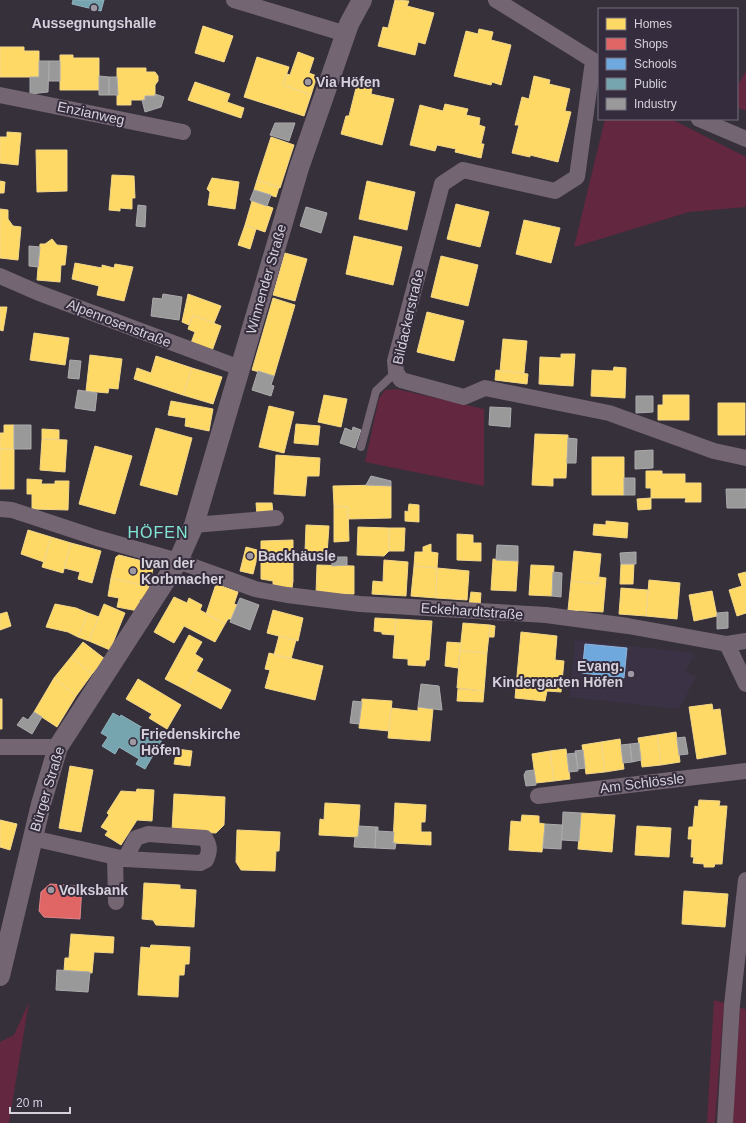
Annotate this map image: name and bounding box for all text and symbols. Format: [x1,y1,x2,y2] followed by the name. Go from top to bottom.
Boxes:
[89,3,99,13] marker: Aussegnungshalle
[598,8,738,120] legend
[32,15,156,31] place label: Aussegnungshalle
[634,17,672,31] text: Homes
[634,37,668,51] text: Shops
[634,57,677,71] text: Schools
[316,74,380,90] place label: Via Höfen
[303,77,313,87] marker: Via Höfen
[634,77,667,91] text: Public
[634,97,677,111] text: Industry
[56,98,126,128] street label: Enzianweg
[243,222,289,336] street label: Winnender Straße
[389,268,427,366] street label: Bildackerstraße
[65,296,174,350] street label: Alpenrosenstraße
[128,524,189,541] district label: HÖFEN
[258,548,336,564] place label: Backhäusle
[245,551,255,561] marker: Backhäusle
[141,555,224,587] place label: Ivan der Korbmacher
[128,566,138,576] marker: Ivan der Korbmacher
[420,599,524,623] street label: Eckehardtstraße
[492,658,623,690] place label: Evang. Kindergarten Höfen
[626,669,636,679] marker: Evang. Kindergarten Höfen
[141,726,241,758] place label: Friedenskirche Höfen
[128,737,138,747] marker: Friedenskirche Höfen
[26,744,68,833] street label: Bürger Straße
[599,770,685,796] street label: Am Schlössle
[59,882,128,898] place label: Volksbank
[46,885,56,895] marker: Volksbank
[10,1089,70,1115] scale bar
[16,1096,43,1110] text: 20 m

